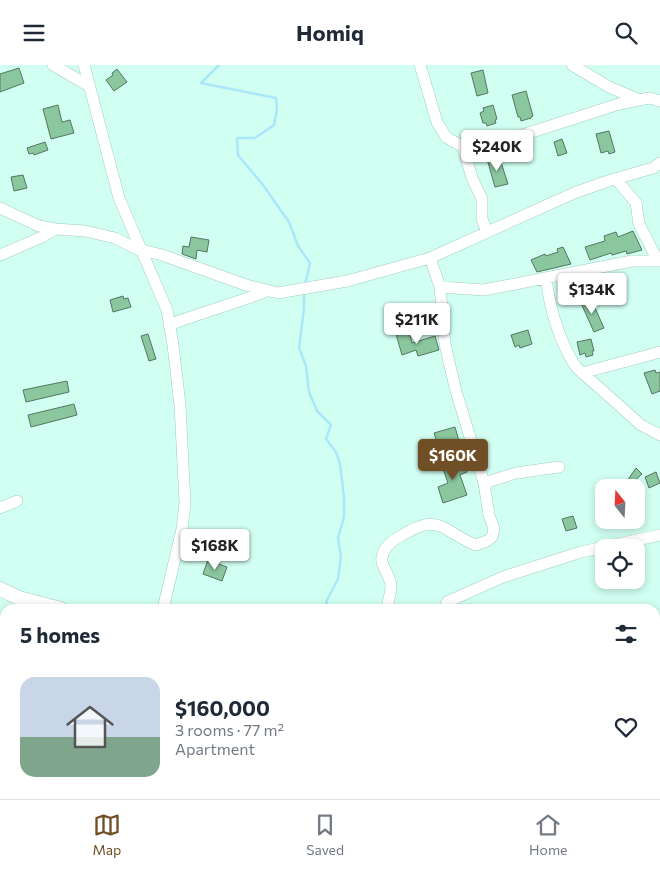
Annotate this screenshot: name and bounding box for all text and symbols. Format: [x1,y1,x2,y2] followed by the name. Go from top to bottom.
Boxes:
[20,19,48,47] icon: menu
[296,19,364,46] text: Homiq
[612,19,640,47] icon: search
[462,129,532,172] pin: $240K
[472,136,522,155] text: $240K
[557,273,627,315] pin: $134K
[569,279,615,298] text: $134K
[382,303,452,345] pin: $211K
[395,309,439,328] text: $211K
[418,439,488,481] pin: $160K
[429,445,477,464] text: $160K
[595,479,645,529] north arrow
[595,479,645,589] map controls
[180,529,250,571] pin: $168K
[191,535,239,554] text: $168K
[595,539,645,589] button: locate
[612,620,640,648] icon: filters
[20,622,100,647] text: 5 homes
[175,695,270,720] text: $160,000
[60,697,120,757] icon: home
[612,713,640,741] icon: heart
[175,720,284,739] text: 3 rooms · 77 m²
[175,739,255,758] text: Apartment
[92,811,121,858] tab: Map
[306,811,344,858] tab: Saved
[529,811,568,858] tab: Home

